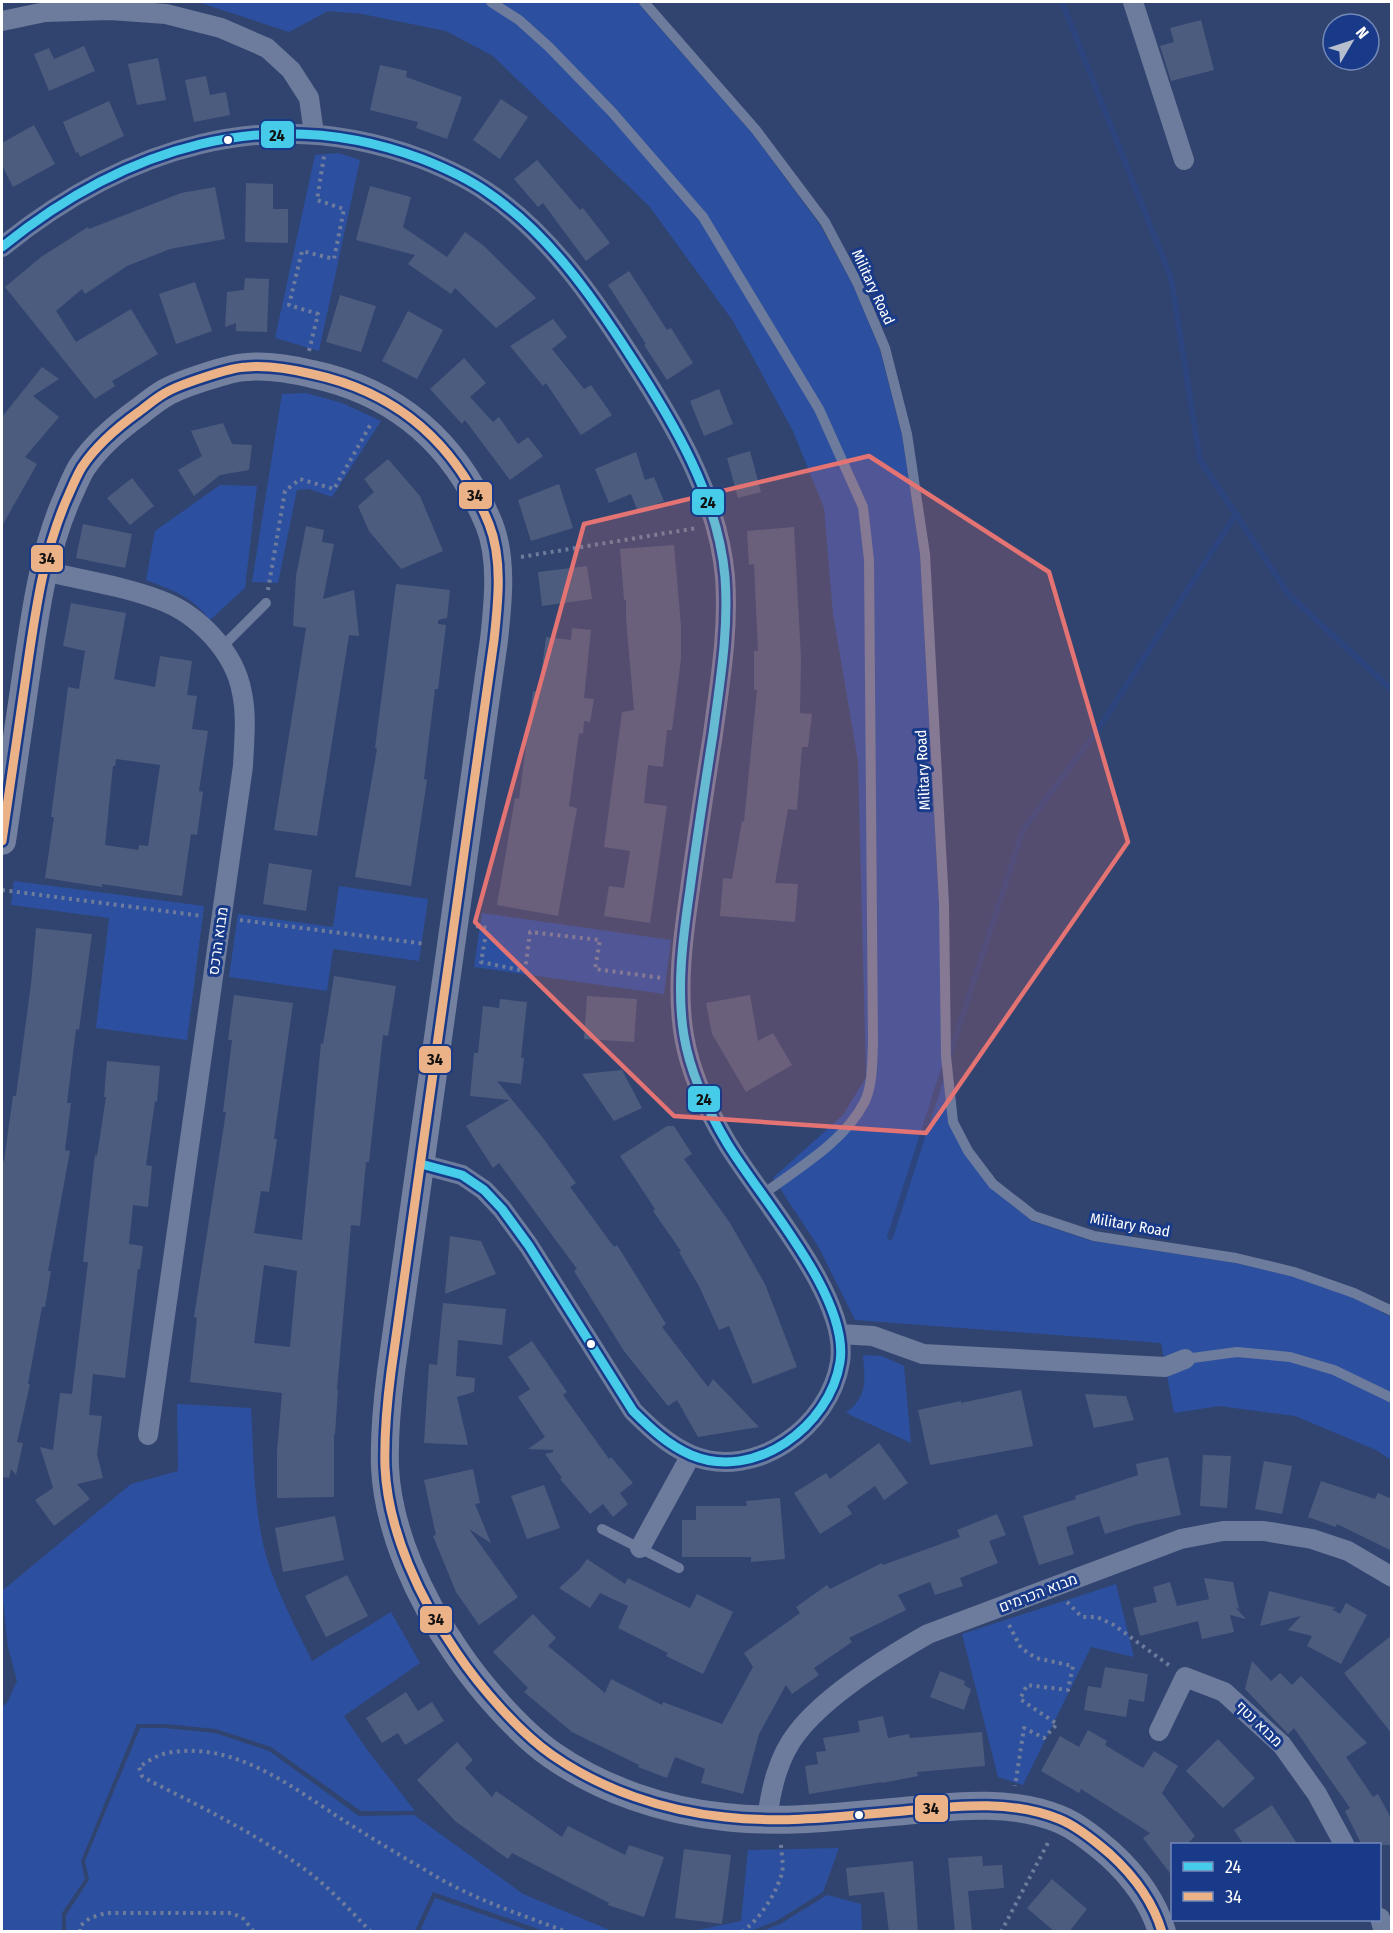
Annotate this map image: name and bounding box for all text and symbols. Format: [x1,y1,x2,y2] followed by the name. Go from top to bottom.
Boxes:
[1321,12,1381,72] north arrow
[1352,23,1373,43] text: N
[260,120,295,149] line badge: 24
[268,126,285,145] text: 24
[222,134,234,146] unlabelled marker
[848,247,898,327] street label: Military Road
[458,481,493,510] line badge: 34
[466,486,483,505] text: 34
[691,488,725,516] line badge: 24
[699,493,716,512] text: 24
[30,544,64,573] line badge: 34
[38,549,55,568] text: 34
[912,729,934,811] street label: Military Road
[204,906,232,976] street label: מבוא הרכס
[418,1045,452,1074] line badge: 34
[426,1050,443,1069] text: 34
[687,1085,721,1113] line badge: 24
[695,1090,712,1109] text: 24
[1089,1209,1171,1241] street label: Military Road
[585,1338,597,1350] unlabelled marker
[996,1570,1080,1616] street label: מבוא הכרמים
[419,1605,453,1634] line badge: 34
[427,1610,444,1629] text: 34
[1232,1697,1286,1751] street label: מבוא נטף
[914,1794,949,1823] line badge: 34
[922,1799,939,1818] text: 34
[853,1809,865,1821] unlabelled marker
[1171,1843,1381,1921] legend
[1225,1856,1242,1878] text: 24
[1225,1886,1242,1908] text: 34

